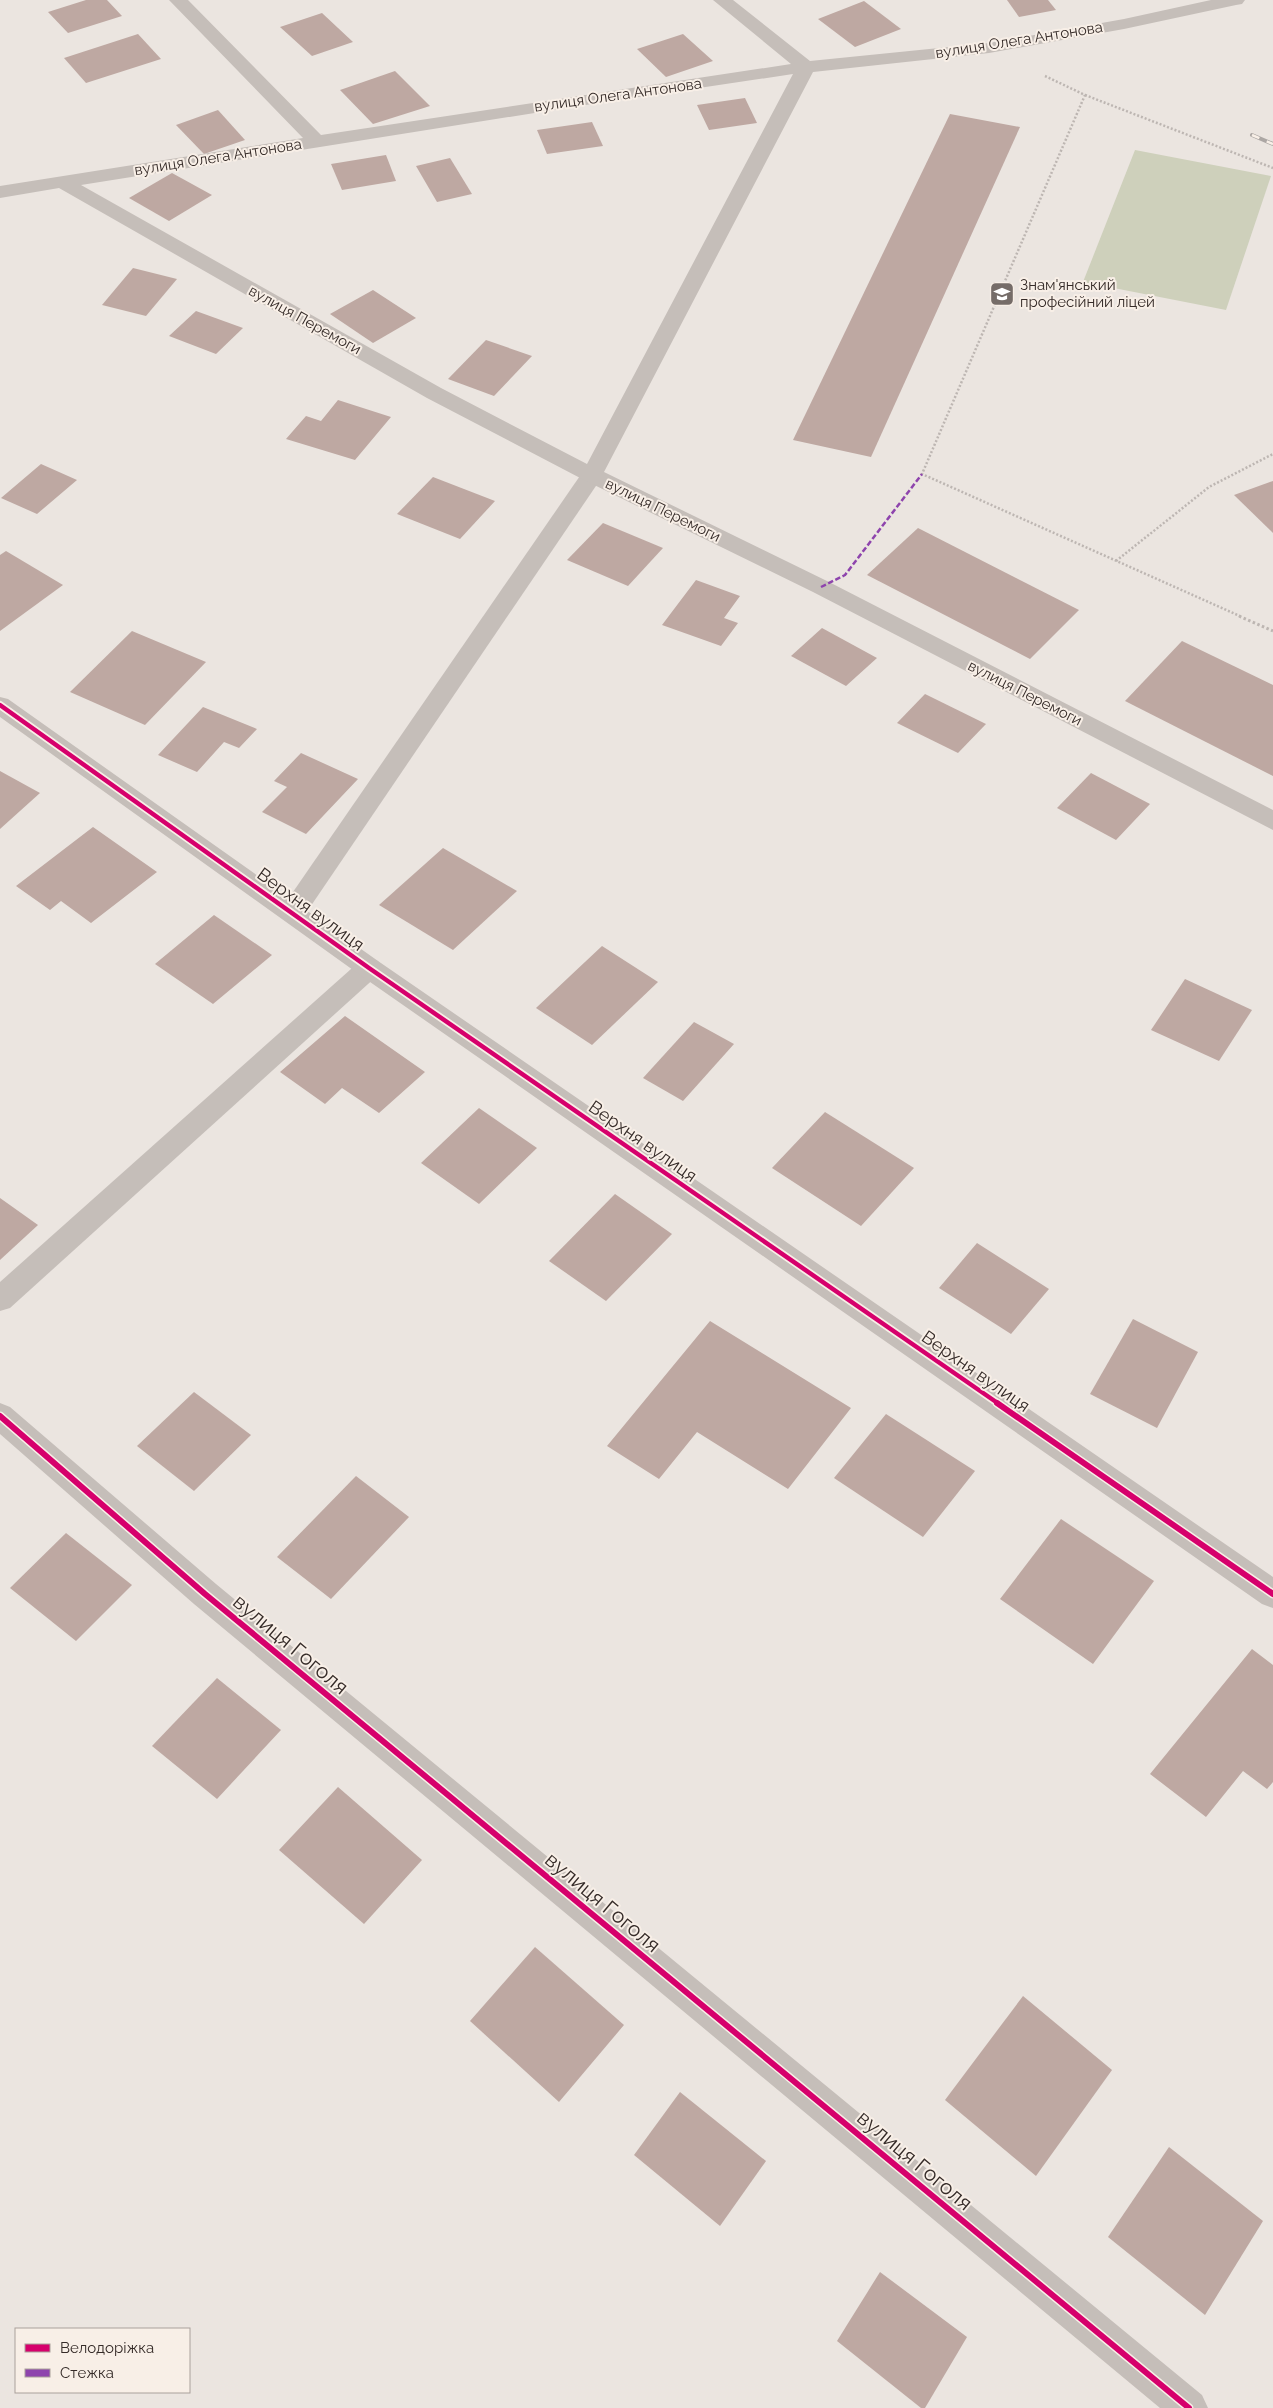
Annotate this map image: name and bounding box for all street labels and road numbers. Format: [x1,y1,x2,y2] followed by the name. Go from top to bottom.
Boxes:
[934,18,1104,62] street label: вулиця Олега Антонова
[533,74,703,116] street label: вулиця Олега Антонова
[133,135,303,179] street label: вулиця Олега Антонова
[246,282,364,358] street label: вулиця Перемоги
[602,474,724,546] street label: вулиця Перемоги
[965,656,1085,730] street label: вулиця Перемоги
[253,863,369,955] street label: Верхня вулиця
[585,1096,701,1186] street label: Верхня вулиця
[918,1326,1034,1416] street label: Верхня вулиця
[228,1589,354,1699] street label: вулиця Гоголя
[540,1847,666,1957] street label: вулиця Гоголя
[852,2105,978,2215] street label: вулиця Гоголя

